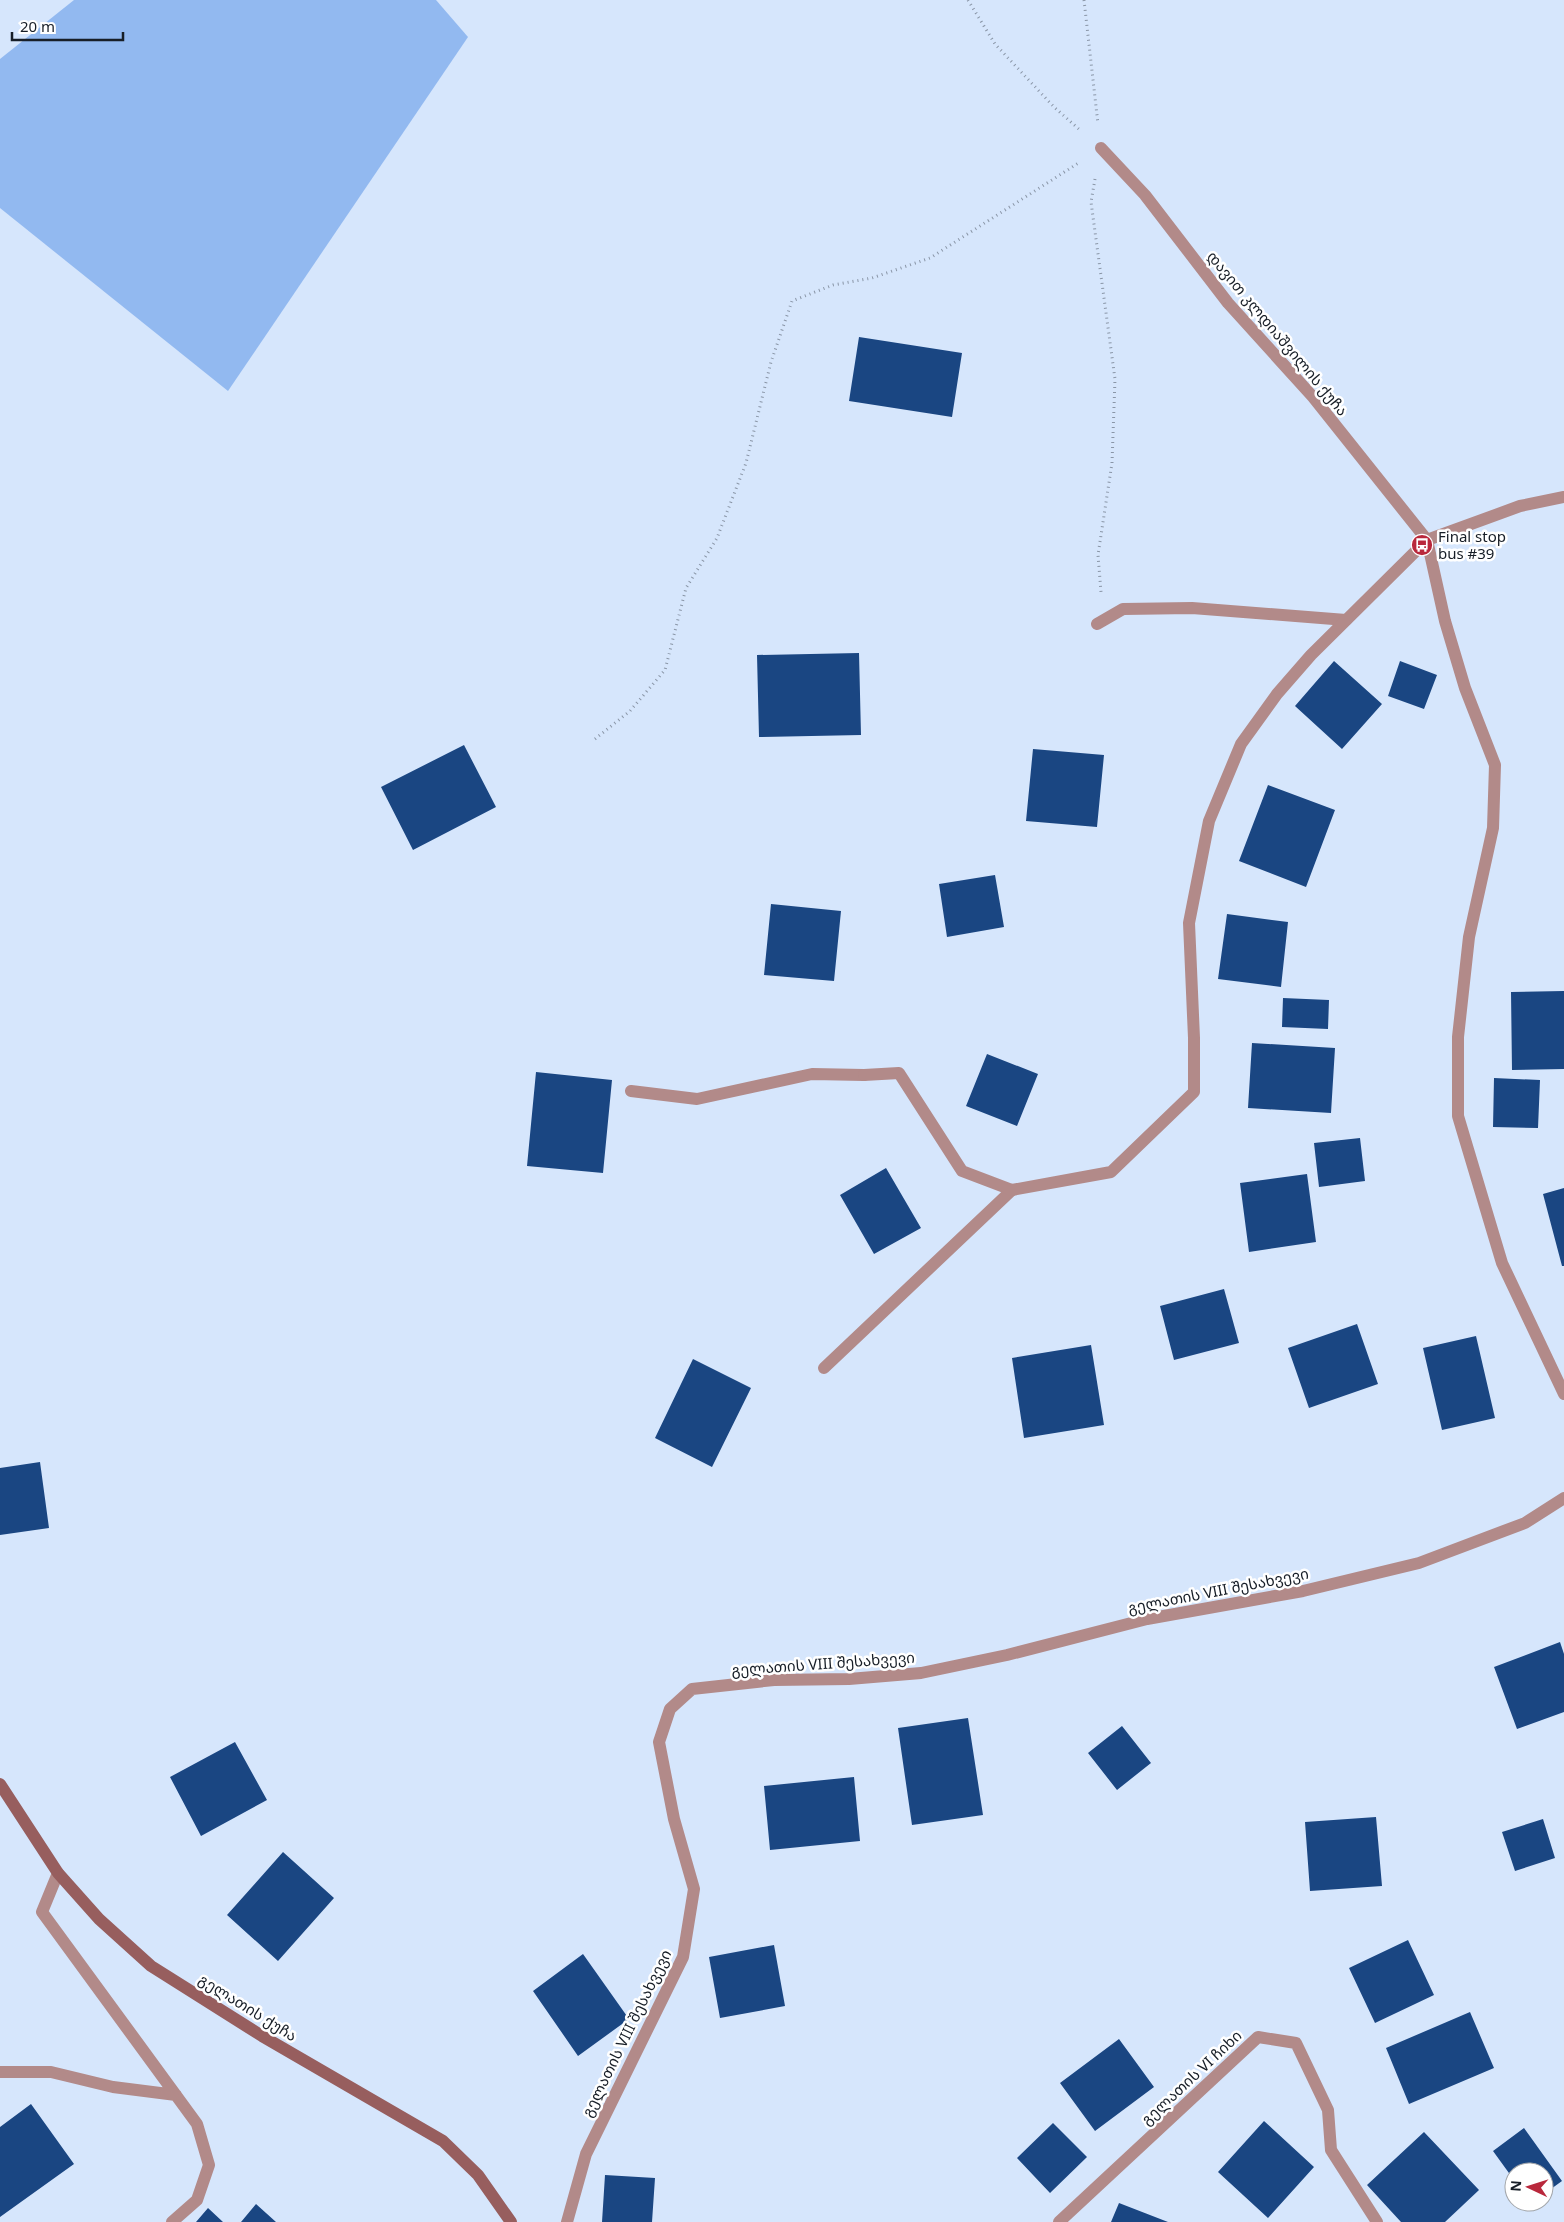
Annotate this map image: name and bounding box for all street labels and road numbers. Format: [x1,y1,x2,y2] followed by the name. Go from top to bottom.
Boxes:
[1203,246,1353,420] street label: დავით კლდიაშვილის ქუჩა
[1126,1563,1310,1617] street label: გელათის VIII შესახვევი
[731,1647,915,1679] street label: გელათის VIII შესახვევი
[577,1946,675,2120] street label: გელათის VIII შესახვევი
[195,1969,301,2045] street label: გელათის ქუჩა
[1136,2025,1246,2129] street label: გელათის VI ჩიხი

